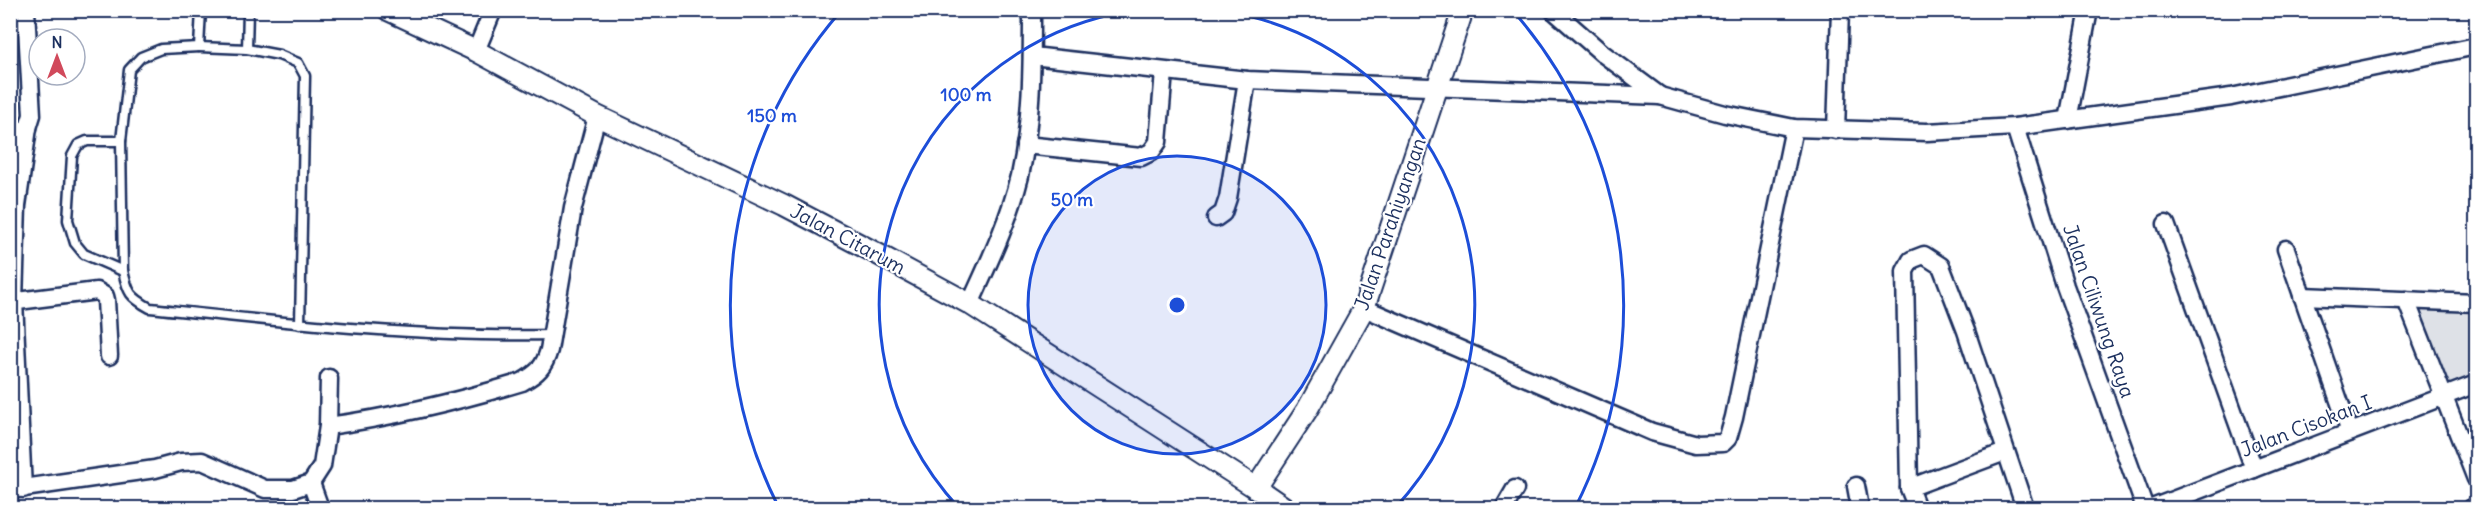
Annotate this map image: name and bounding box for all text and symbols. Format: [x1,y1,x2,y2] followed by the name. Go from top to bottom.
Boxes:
[27,27,87,87] north arrow
[51,32,63,52] text: N
[941,83,992,106] text: 100 m
[747,104,797,127] text: 150 m
[1348,134,1431,313] street label: Jalan Parahiyangan
[1051,188,1093,211] text: 50 m
[786,198,910,279] street label: Jalan Citarum
[2058,221,2141,401] street label: Jalan Ciliwung Raya
[1167,295,1187,315] centre of rings
[2237,389,2375,462] street label: Jalan Cisokan I

